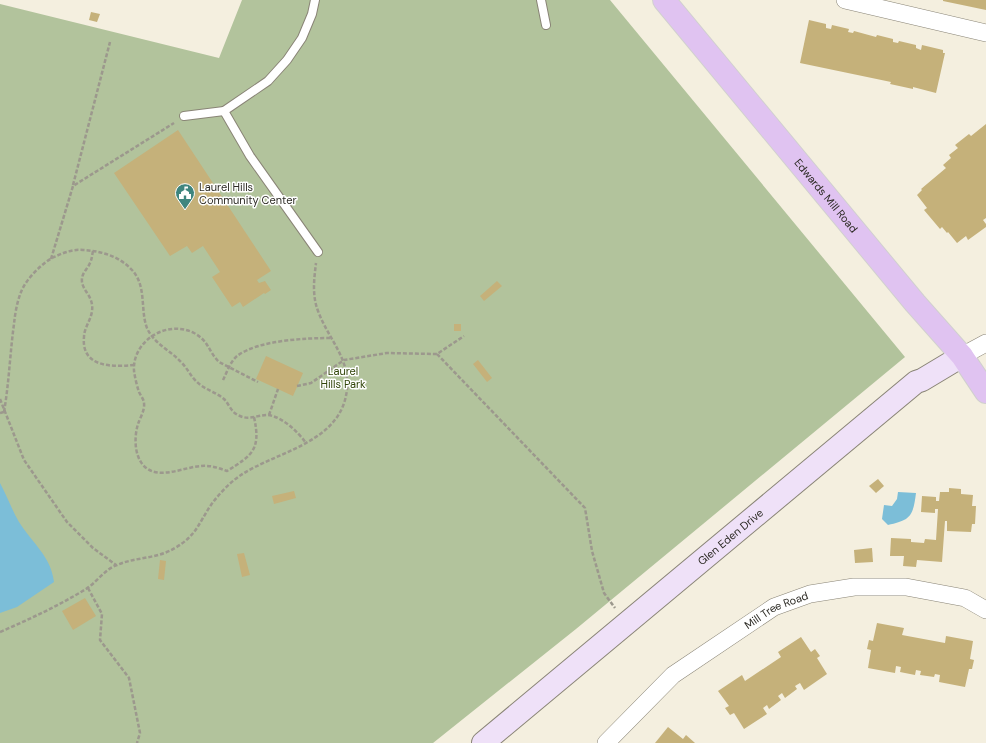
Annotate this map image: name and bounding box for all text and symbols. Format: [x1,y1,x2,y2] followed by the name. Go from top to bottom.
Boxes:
[791,156,861,236] street label: Edwards Mill Road
[199,180,297,207] place label: Laurel Hills Community Center
[174,182,196,210] public building icon: Laurel Hills Community Center
[320,364,366,391] park label: Laurel Hills Park
[695,505,766,568] street label: Glen Eden Drive
[742,588,810,632] street label: Mill Tree Road

